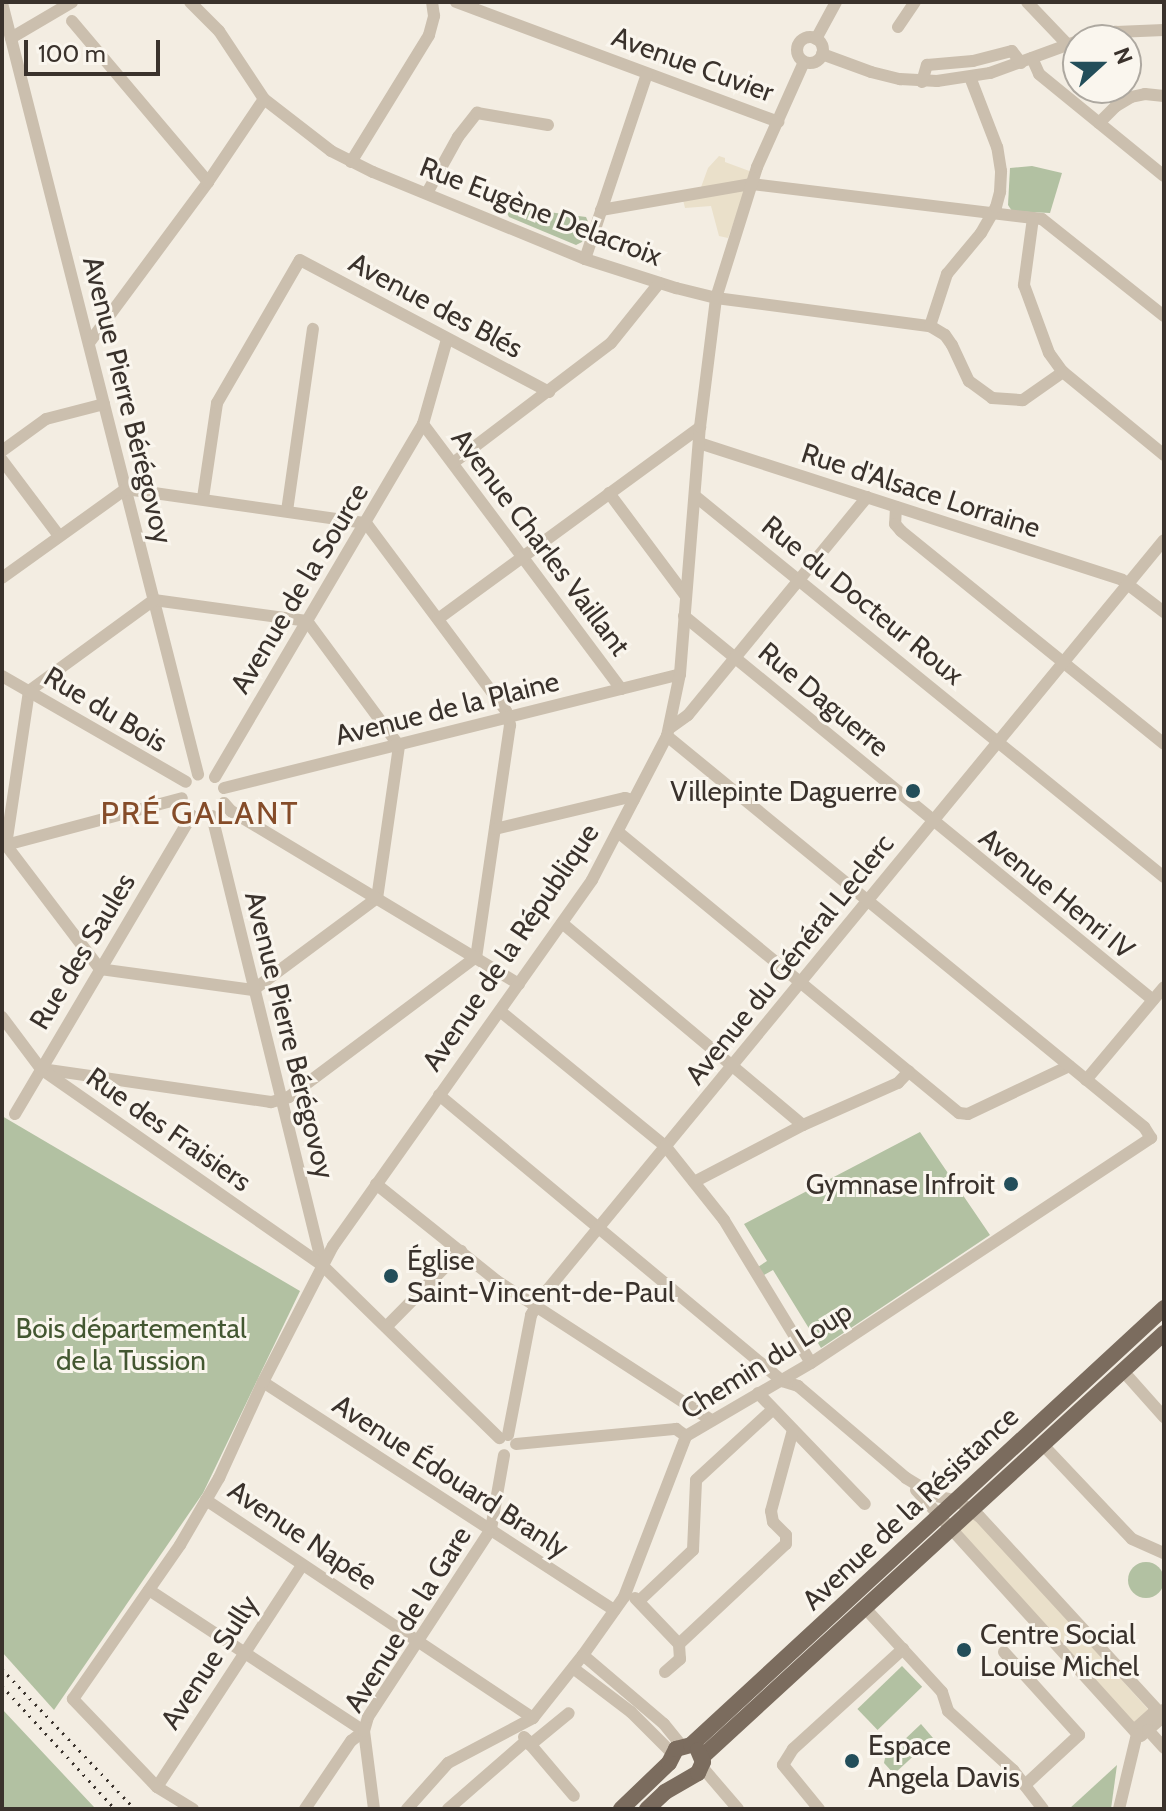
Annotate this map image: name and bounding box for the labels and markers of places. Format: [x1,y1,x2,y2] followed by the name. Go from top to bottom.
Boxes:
[670,774,897,808] place label: Villepinte Daguerre
[904,782,922,800] marker: Villepinte Daguerre
[806,1167,995,1201] place label: Gymnase Infroit
[1002,1175,1020,1193] marker: Gymnase Infroit
[407,1243,675,1309] place label: Église Saint-Vincent-de-Paul
[382,1267,400,1285] marker: Église Saint-Vincent-de-Paul
[980,1617,1139,1683] place label: Centre Social Louise Michel
[955,1641,973,1659] marker: Centre Social Louise Michel
[868,1728,1020,1794] place label: Espace Angela Davis
[843,1752,861,1770] marker: Espace Angela Davis

